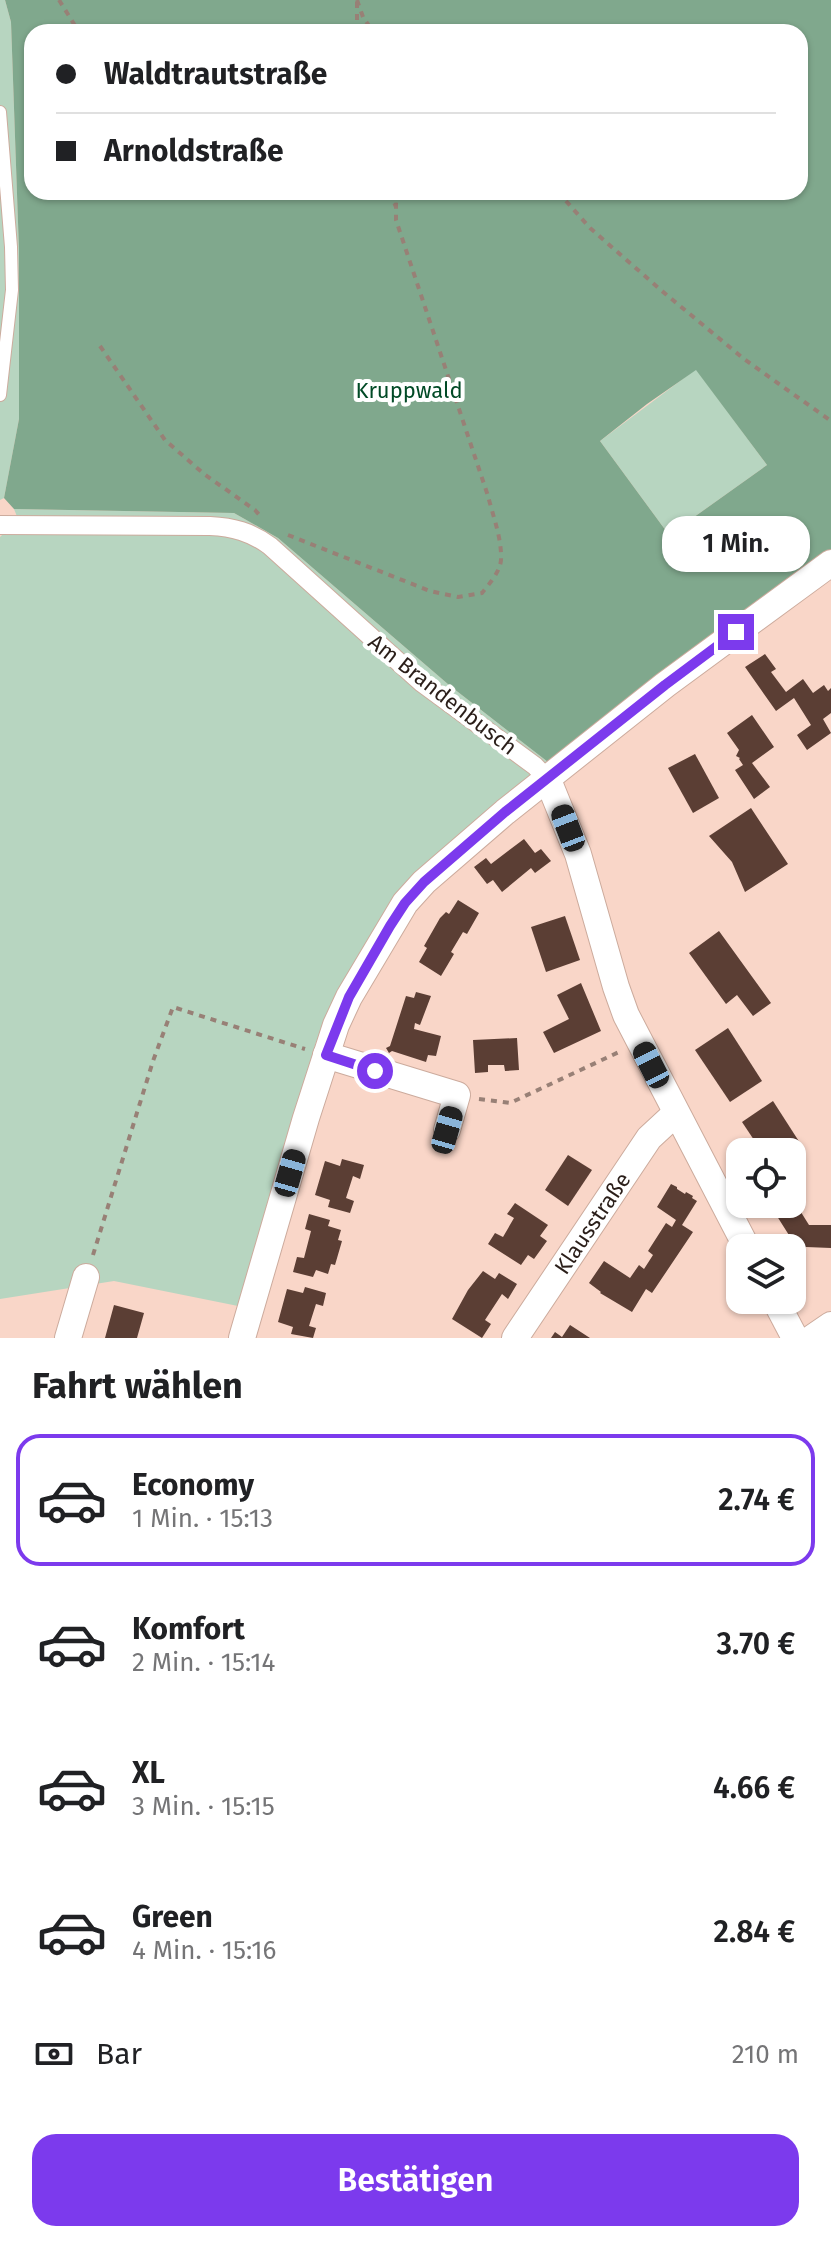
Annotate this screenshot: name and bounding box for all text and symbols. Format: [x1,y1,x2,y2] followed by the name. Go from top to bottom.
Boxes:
[104,56,327,92] text: Waldtrautstraße
[104,133,284,169] text: Arnoldstraße
[355,377,463,404] park label: Kruppwald
[662,516,810,572] callout: 1 Min.
[702,528,770,559] text: 1 Min.
[718,614,754,650] route end
[363,628,522,761] street label: Am Brandenbusch
[548,801,588,855] car
[629,1038,673,1092] car
[357,1053,393,1089] route start
[429,1104,465,1156] car
[726,1138,806,1314] map controls
[726,1138,806,1218] button: locate
[272,1147,308,1199] car
[548,1167,636,1279] street label: Klausstraße
[726,1234,806,1314] button: layers
[32,1364,243,1408] text: Fahrt wählen
[36,1464,108,1536] icon: car
[132,1467,254,1503] text: Economy
[718,1482,795,1518] text: 2.74 €
[132,1503,273,1534] text: 1 Min. · 15:13
[36,1608,108,1680] icon: car
[132,1611,245,1647] text: Komfort
[717,1626,795,1662] text: 3.70 €
[132,1647,275,1678] text: 2 Min. · 15:14
[36,1752,108,1824] icon: car
[132,1755,165,1791] text: XL
[713,1770,795,1806] text: 4.66 €
[132,1791,275,1822] text: 3 Min. · 15:15
[36,1896,108,1968] icon: car
[132,1899,213,1935] text: Green
[714,1914,795,1950] text: 2.84 €
[132,1935,276,1966] text: 4 Min. · 15:16
[32,2032,76,2076] icon: cash
[96,2036,142,2072] text: Bar
[732,2039,799,2070] text: 210 m
[32,2134,799,2226] button: Bestätigen

